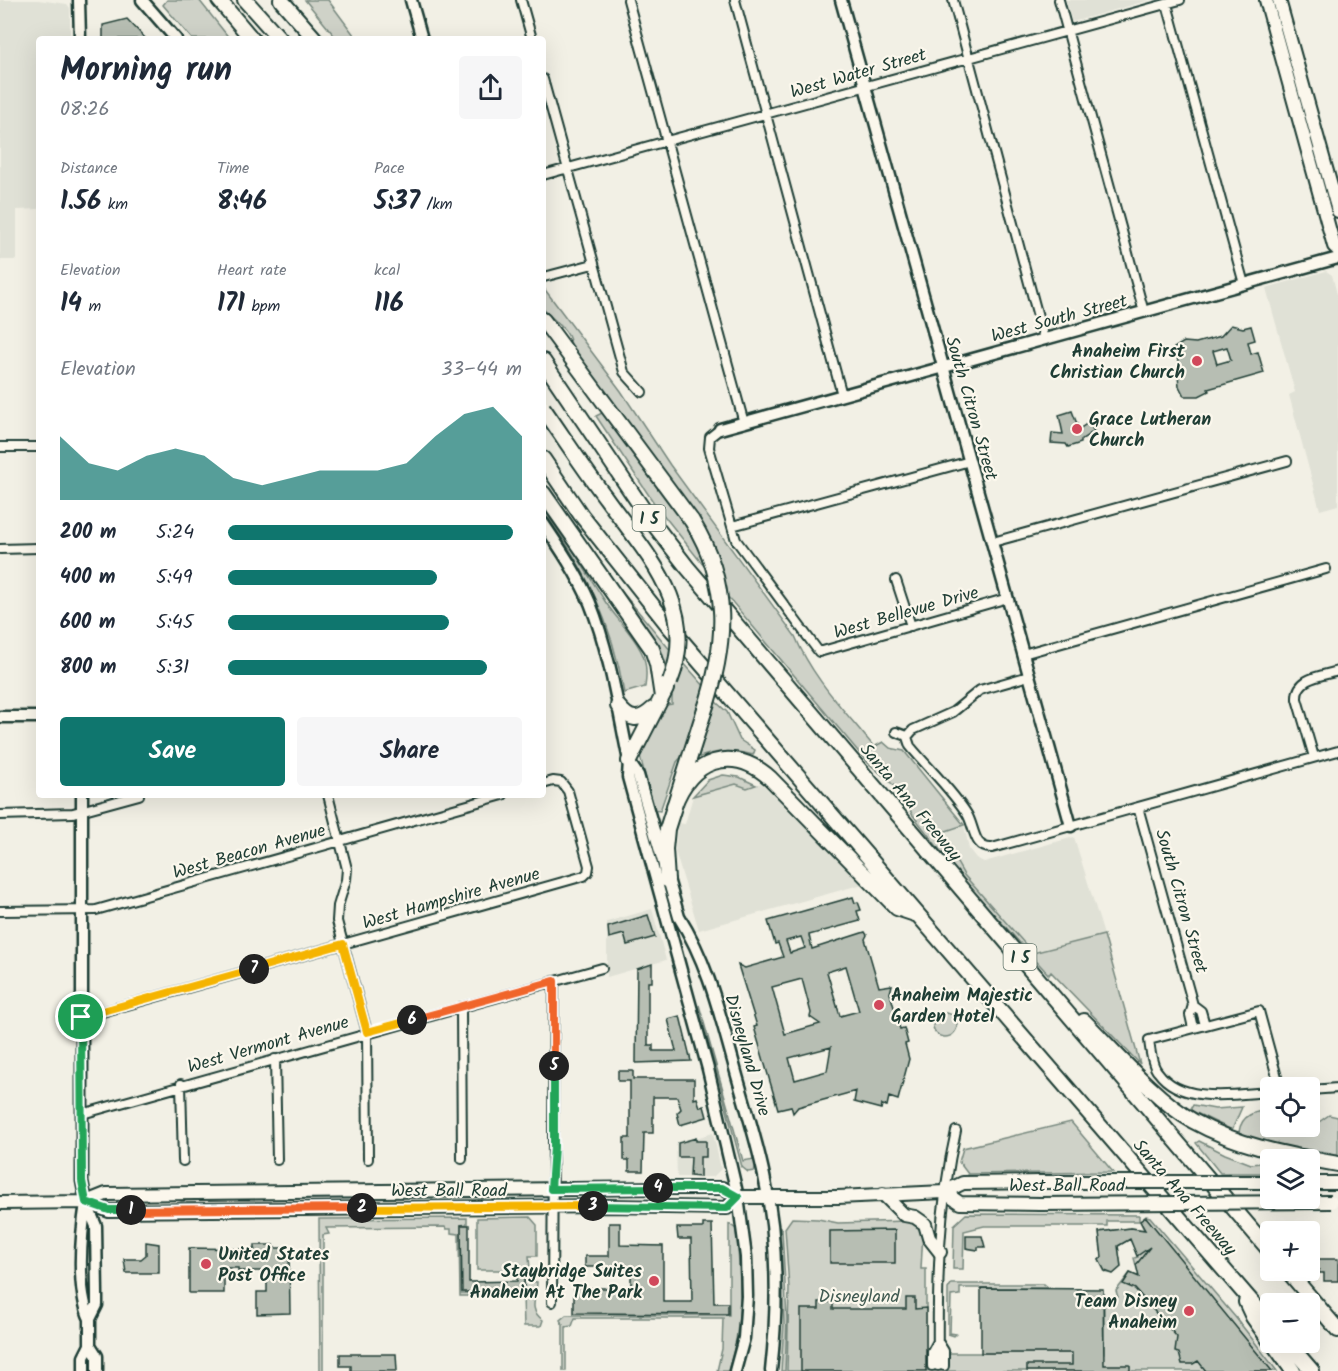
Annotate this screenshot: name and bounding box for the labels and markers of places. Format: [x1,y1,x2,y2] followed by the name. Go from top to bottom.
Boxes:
[1050,338,1186,388] place label: Anaheim First Christian Church
[1190,354,1204,368] marker: Anaheim First Christian Church
[1089,406,1211,456] place label: Grace Lutheran Church
[1070,422,1084,436] marker: Grace Lutheran Church
[239,954,269,984] pin: 7
[891,982,1033,1032] place label: Anaheim Majestic Garden Hotel
[55,991,106,1042] pin
[872,998,886,1012] marker: Anaheim Majestic Garden Hotel
[397,1005,427,1035] pin: 6
[539,1051,569,1081] pin: 5
[643,1173,673,1203] pin: 4
[578,1191,608,1221] pin: 3
[347,1193,377,1223] pin: 2
[116,1195,146,1225] pin: 1
[218,1241,330,1291] place label: United States Post Office
[199,1257,213,1271] marker: United States Post Office
[470,1258,643,1308] place label: Staybridge Suites Anaheim At The Park
[647,1274,661,1288] marker: Staybridge Suites Anaheim At The Park
[1074,1288,1178,1338] place label: Team Disney Anaheim
[1182,1304,1196,1318] marker: Team Disney Anaheim

